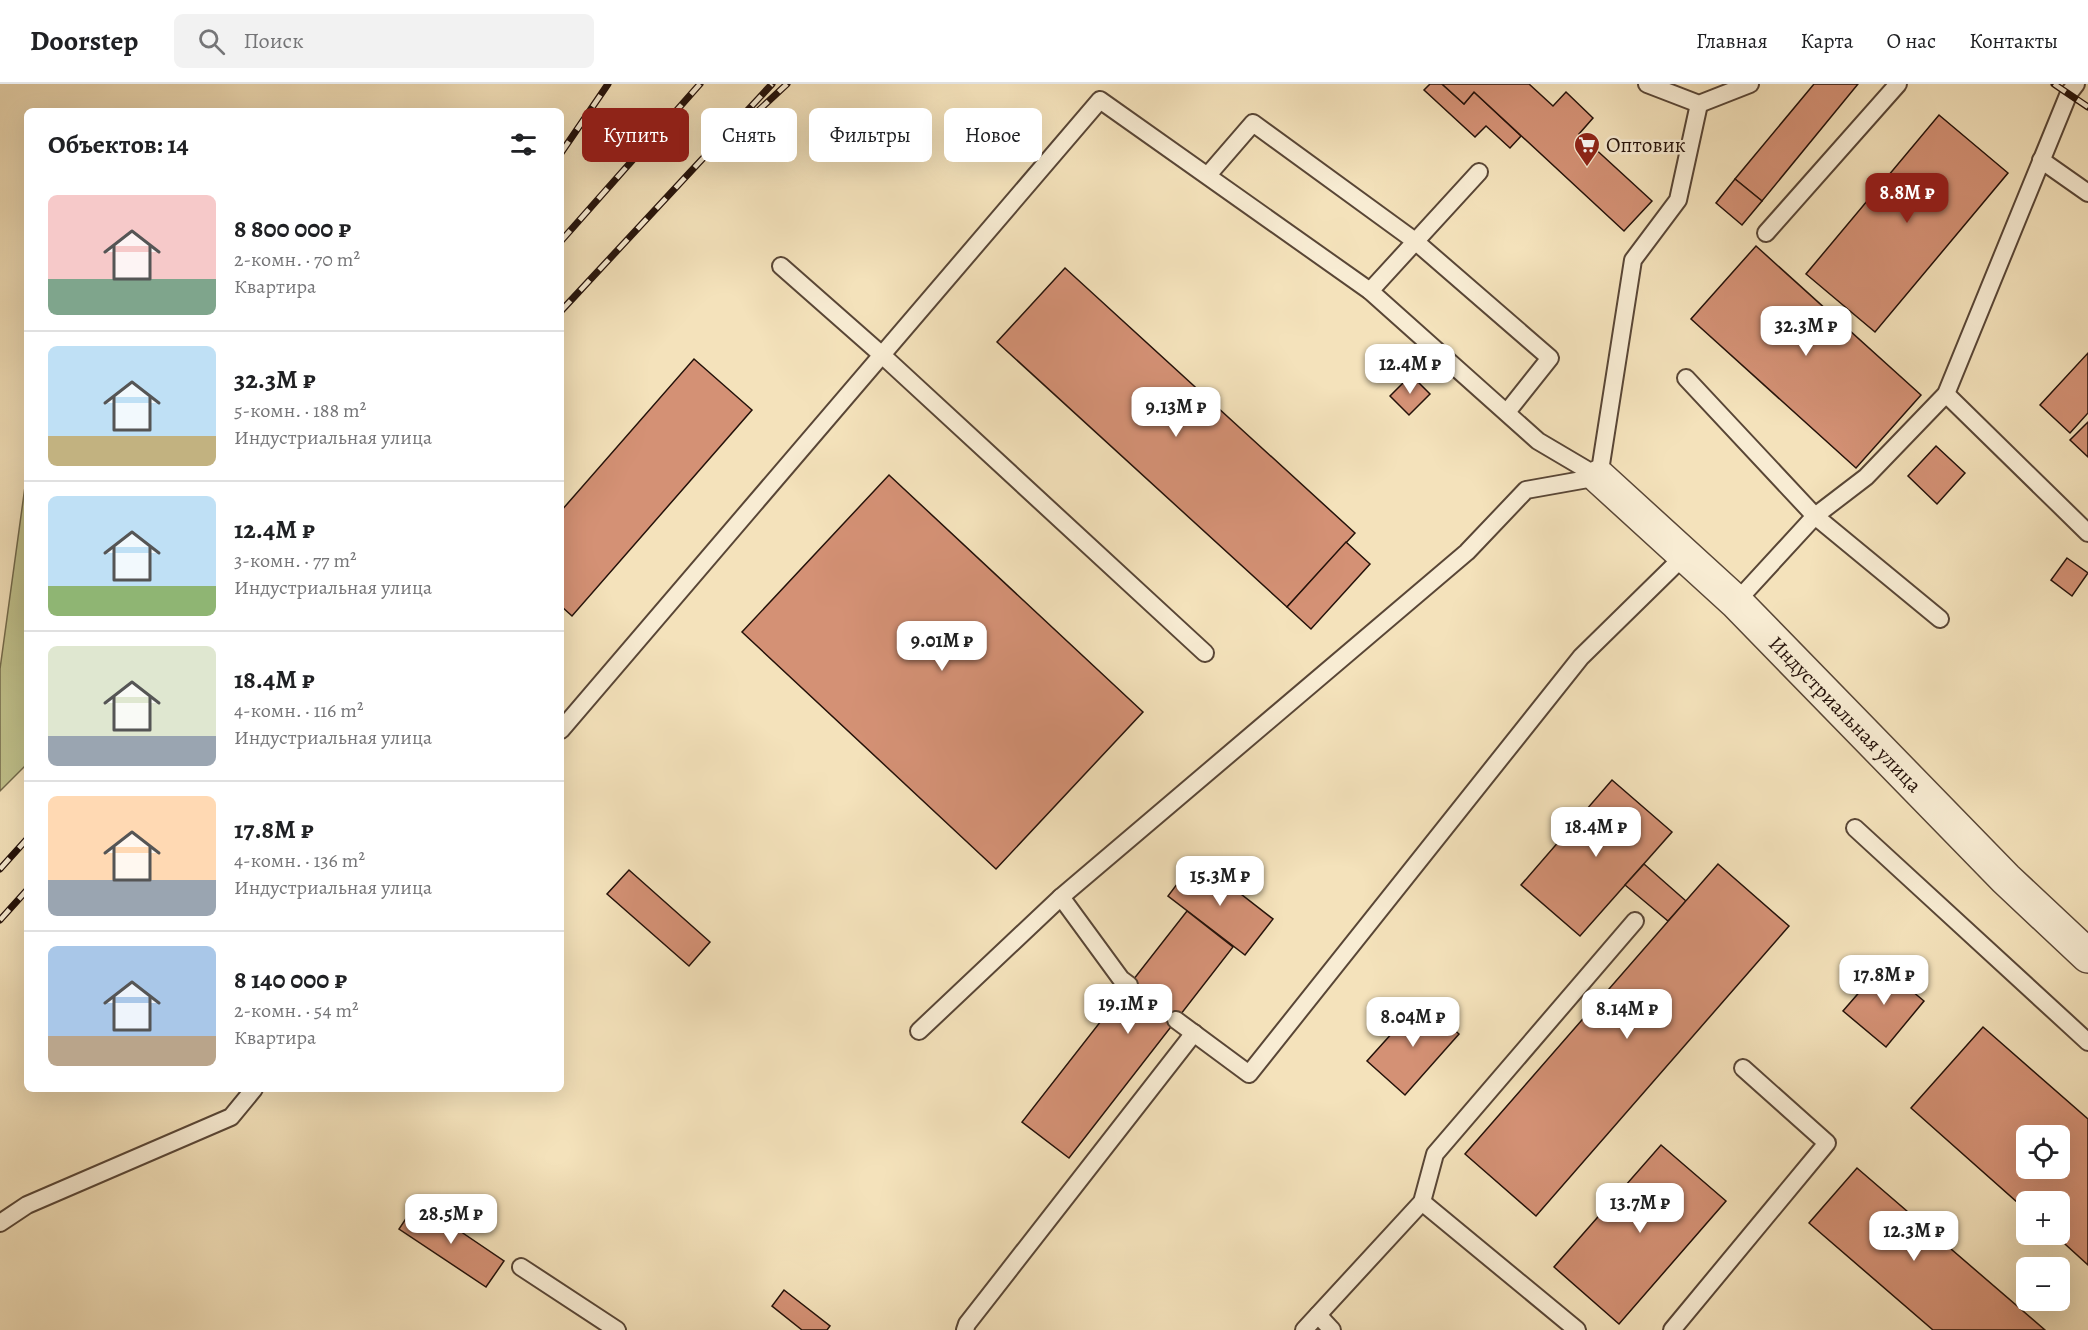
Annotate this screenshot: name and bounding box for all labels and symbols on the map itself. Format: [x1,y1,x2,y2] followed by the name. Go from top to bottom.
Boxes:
[1572,130,1602,168] supermarket icon: Оптовик
[1606,131,1686,159] place label: Оптовик
[1858,173,1956,224] pin: 8.8M ₽
[1751,306,1861,357] pin: 32.3M ₽
[1355,344,1465,395] pin: 12.4M ₽
[1121,387,1231,438] pin: 9.13M ₽
[887,621,997,672] pin: 9.01M ₽
[1763,630,1928,799] street label: Индустриальная улица
[1541,807,1651,858] pin: 18.4M ₽
[1165,856,1275,907] pin: 15.3M ₽
[1829,955,1939,1006] pin: 17.8M ₽
[1073,984,1183,1035] pin: 19.1M ₽
[1572,989,1682,1040] pin: 8.14M ₽
[1358,997,1468,1048] pin: 8.04M ₽
[1585,1183,1695,1234] pin: 13.7M ₽
[396,1194,506,1245] pin: 28.5M ₽
[1859,1211,1969,1262] pin: 12.3M ₽

